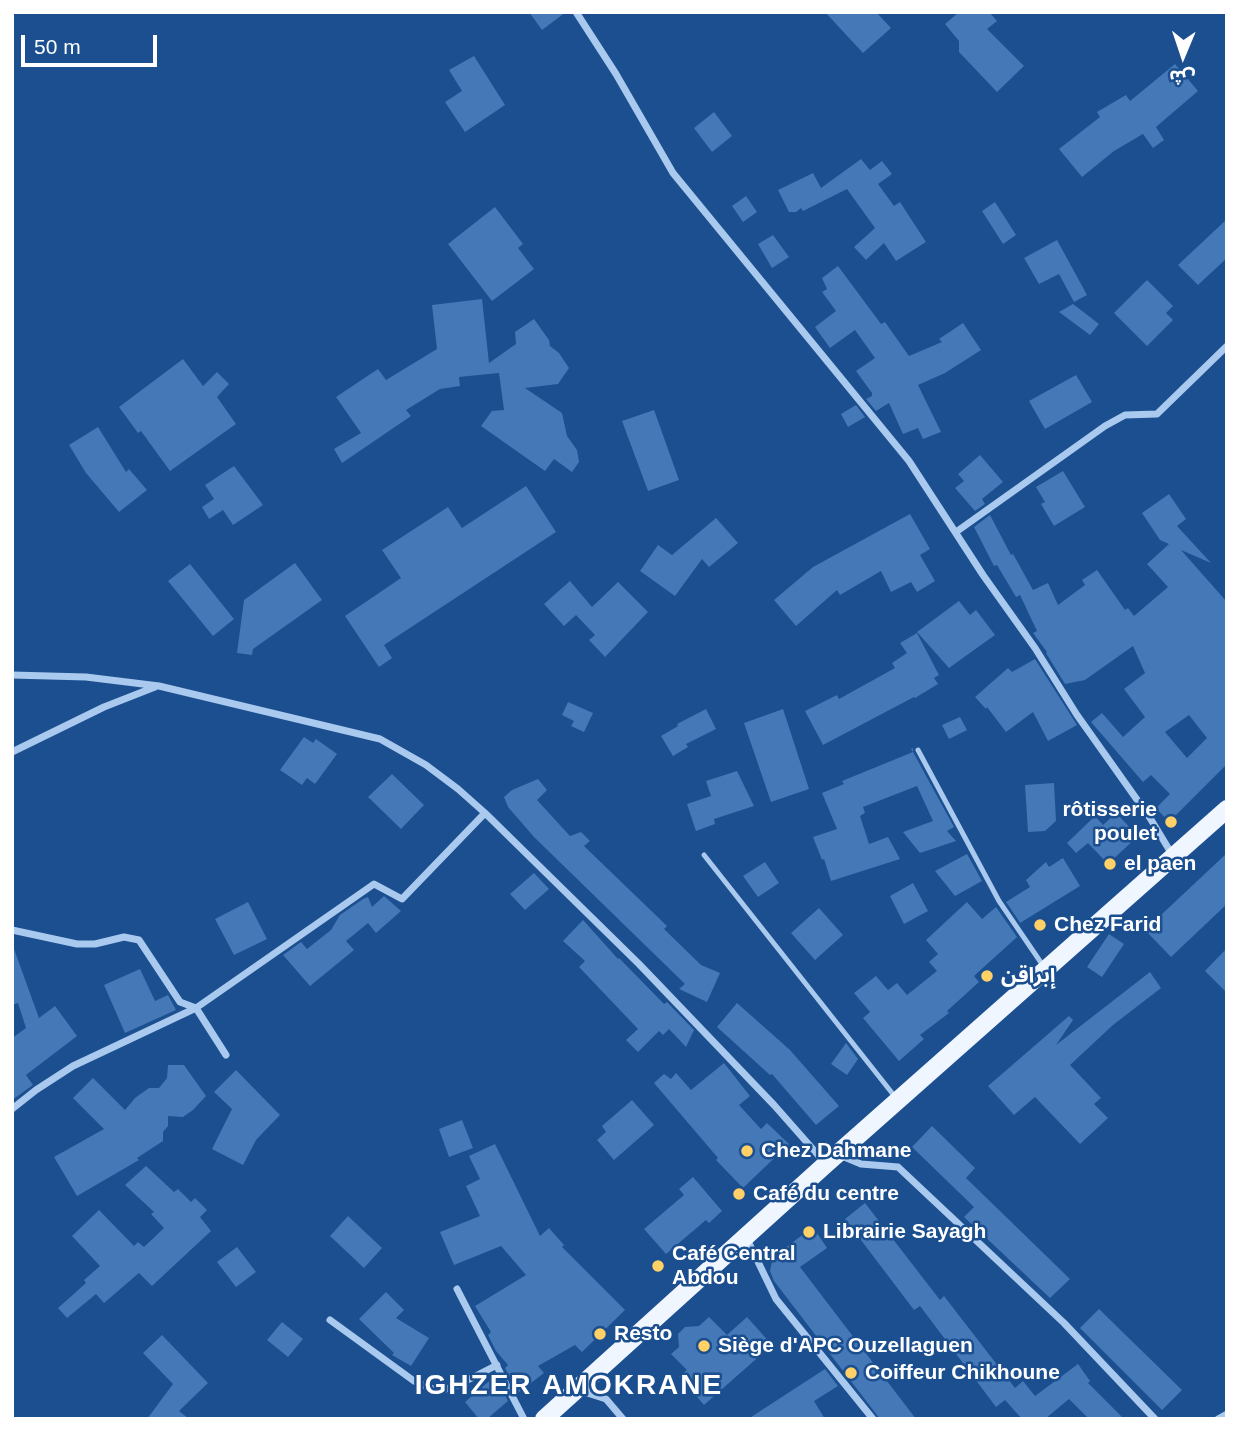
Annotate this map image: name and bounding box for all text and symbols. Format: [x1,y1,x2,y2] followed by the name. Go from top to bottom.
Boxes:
[24,21,161,65] scale bar
[1148,21,1218,91] north arrow
[34,35,81,58] text: 50 m
[1169,67,1196,88] text: ش
[1062,797,1157,847] place label: rôtisserie poulet
[1163,814,1179,830] marker: rôtisserie poulet
[1124,851,1196,877] place label: el paen
[1102,856,1118,872] marker: el paen
[1054,912,1161,938] place label: Chez Farid
[1032,917,1048,933] marker: Chez Farid
[1001,963,1056,989] place label: إبراقن
[979,968,995,984] marker: إبراقن
[761,1138,912,1164] place label: Chez Dahmane
[739,1143,755,1159] marker: Chez Dahmane
[753,1181,899,1207] place label: Café du centre
[731,1186,747,1202] marker: Café du centre
[823,1219,986,1245] place label: Librairie Sayagh
[801,1224,817,1240] marker: Librairie Sayagh
[672,1241,796,1291] place label: Café Central Abdou
[650,1258,666,1274] marker: Café Central Abdou
[614,1321,672,1347] place label: Resto
[592,1326,608,1342] marker: Resto
[718,1333,973,1359] place label: Siège d'APC Ouzellaguen
[696,1338,712,1354] marker: Siège d'APC Ouzellaguen
[865,1360,1060,1386] place label: Coiffeur Chikhoune
[843,1365,859,1381] marker: Coiffeur Chikhoune
[417,1369,721,1403] district label: IGHZER AMOKRANE

